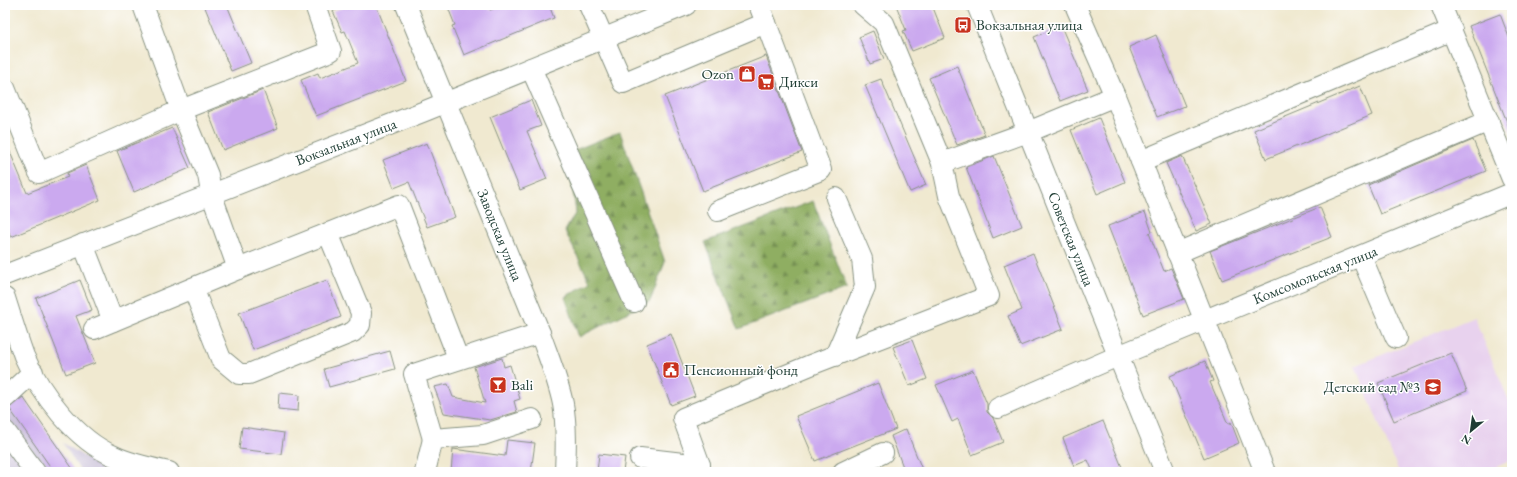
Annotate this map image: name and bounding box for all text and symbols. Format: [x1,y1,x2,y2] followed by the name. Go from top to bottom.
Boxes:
[953,15,973,35] bus stop icon: Вокзальная улица
[976,15,1083,34] place label: Вокзальная улица
[702,64,734,83] place label: Ozon
[737,64,757,84] shop icon: Ozon
[756,72,776,92] supermarket icon: Дикси
[779,72,818,91] place label: Дикси
[293,114,399,169] street label: Вокзальная улица
[473,186,528,284] street label: Заводская улица
[1044,189,1099,289] street label: Советская улица
[1250,241,1380,308] street label: Комсомольская улица
[661,360,681,380] public building icon: Пенсионный фонд
[684,360,798,379] place label: Пенсионный фонд
[488,375,508,395] bar icon: Bali
[511,375,533,394] place label: Bali
[1324,377,1420,396] place label: Детский сад №3
[1423,377,1443,397] school or university icon: Детский сад №3
[1451,411,1491,451] north arrow
[1459,431,1473,448] text: N

